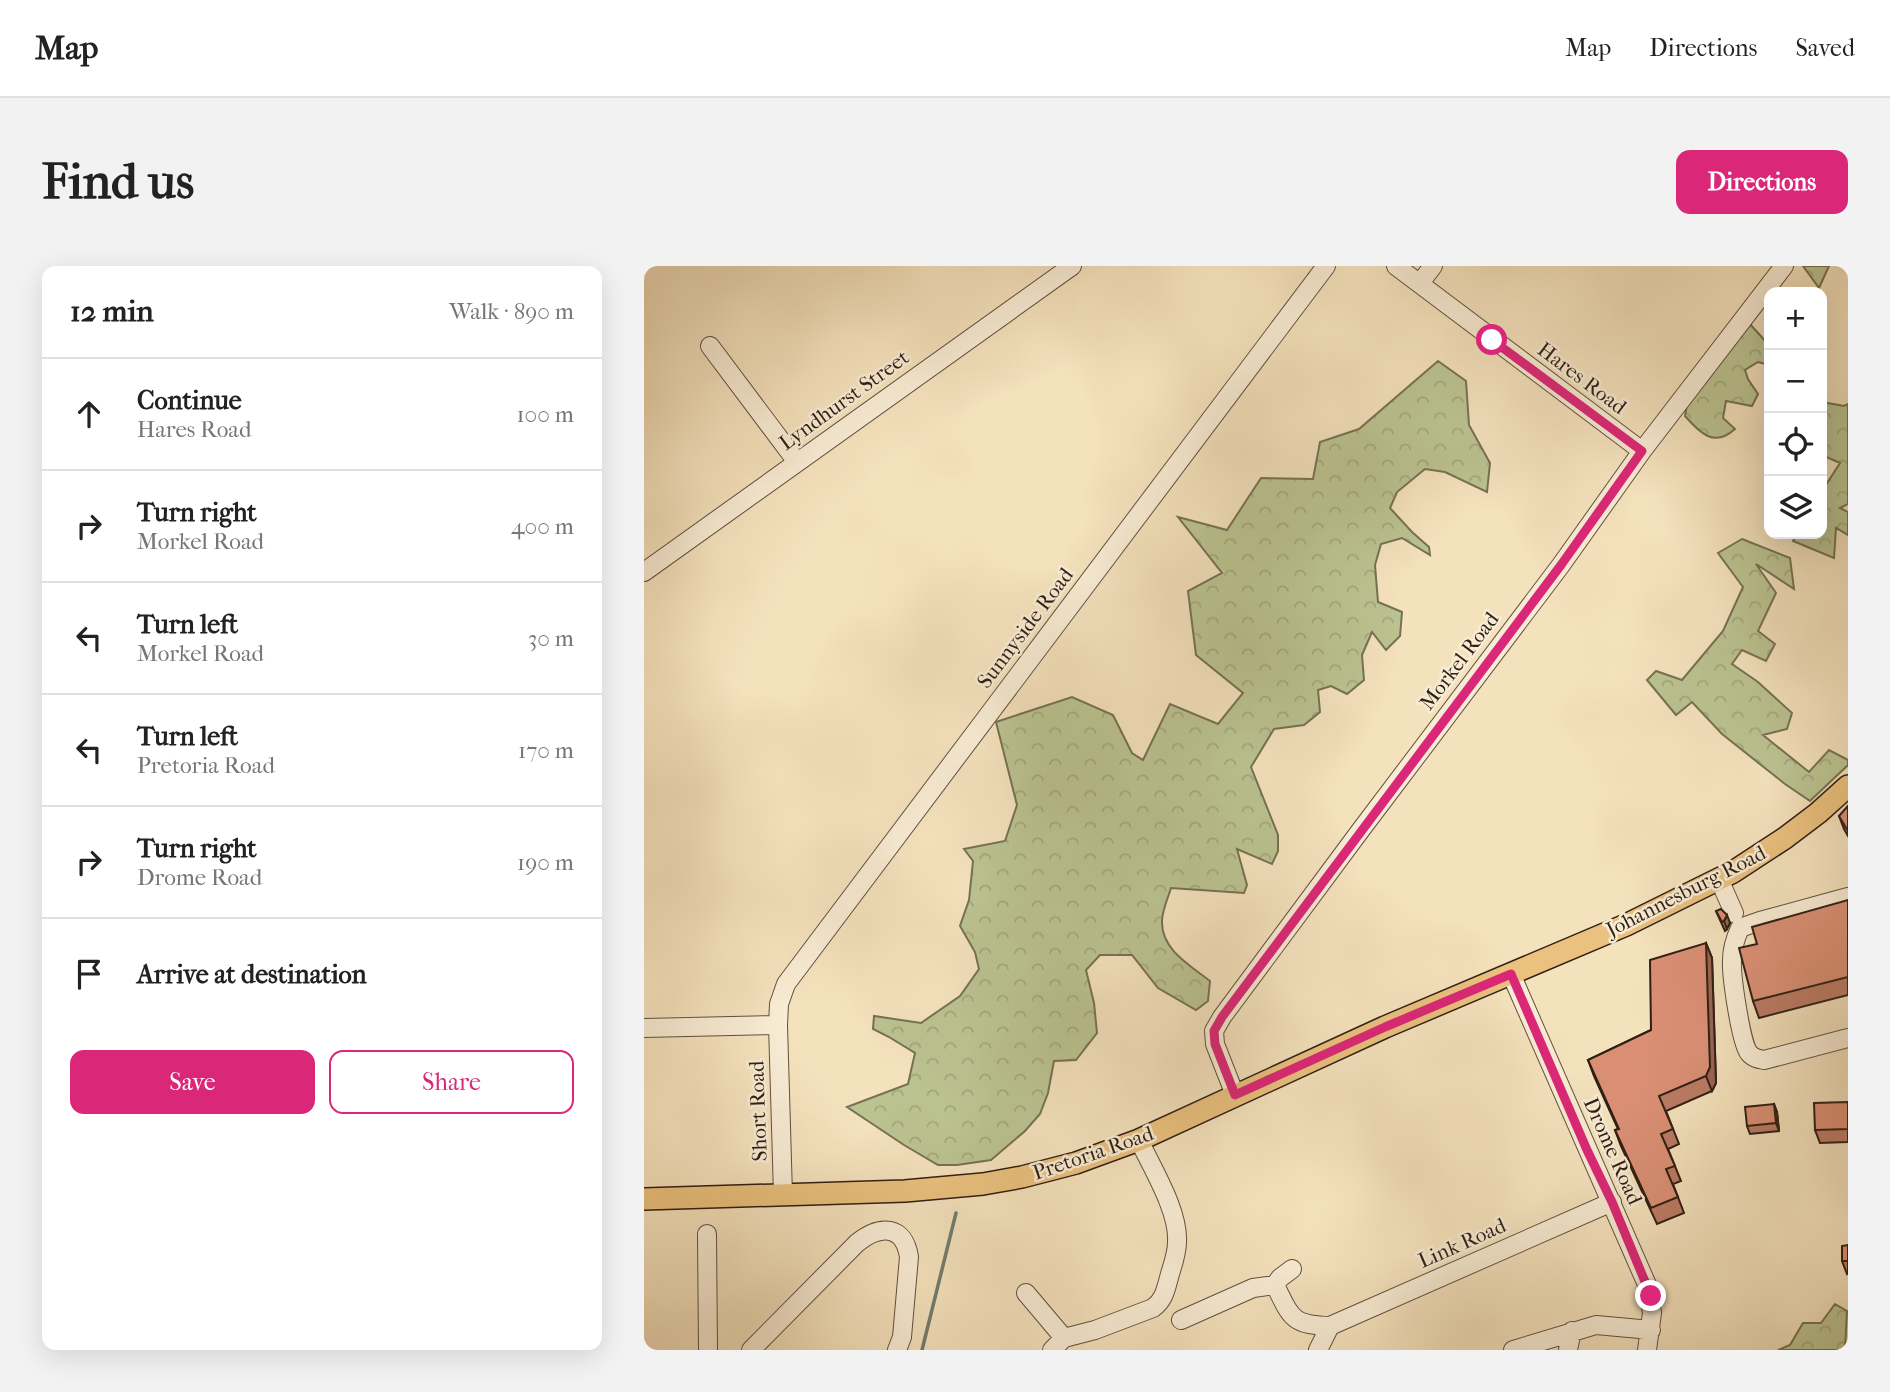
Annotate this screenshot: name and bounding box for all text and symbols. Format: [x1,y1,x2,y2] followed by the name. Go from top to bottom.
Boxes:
[35,29,98,68] text: Map
[1565,34,1611,62] text: Map
[1649,34,1757,62] text: Directions
[1795,34,1855,62] text: Saved
[1676,150,1848,214] button: Directions
[42,153,194,211] text: Find us
[1764,287,1827,539] map controls
[1764,287,1827,350] button: +
[70,294,154,329] text: 12 min
[449,298,574,325] text: Walk · 890 m
[1476,324,1507,355] route start
[1533,337,1631,419] street label: Hares Road
[775,345,914,455] street label: Lyndhurst Street
[1764,350,1827,413] button: −
[137,385,242,416] text: Continue
[70,395,108,433] icon: ahead
[516,401,574,428] text: 100 m
[1764,413,1827,476] button: locate
[137,416,251,443] text: Hares Road
[1764,476,1827,539] button: layers
[137,497,257,528] text: Turn right
[70,507,108,545] icon: right
[511,513,574,540] text: 400 m
[137,528,264,555] text: Morkel Road
[972,563,1078,693] street label: Sunnyside Road
[1414,607,1504,715] street label: Morkel Road
[137,609,238,640] text: Turn left
[70,619,108,657] icon: left
[528,625,574,652] text: 30 m
[137,640,264,667] text: Morkel Road
[137,721,238,752] text: Turn left
[70,731,108,769] icon: left
[518,737,574,764] text: 170 m
[137,752,275,779] text: Pretoria Road
[137,833,257,864] text: Turn right
[1600,840,1770,943] street label: Johannesburg Road
[70,843,108,881] icon: right
[517,849,574,876] text: 190 m
[137,864,262,891] text: Drome Road
[70,955,108,993] icon: arrive
[137,959,367,990] text: Arrive at destination
[70,1050,315,1114] button: Save
[329,1050,574,1114] button: Share
[744,1060,772,1162] street label: Short Road
[1579,1094,1647,1209] street label: Drome Road
[1030,1121,1157,1185] street label: Pretoria Road
[1415,1213,1510,1273] street label: Link Road
[1635,1280,1666,1311] route end

